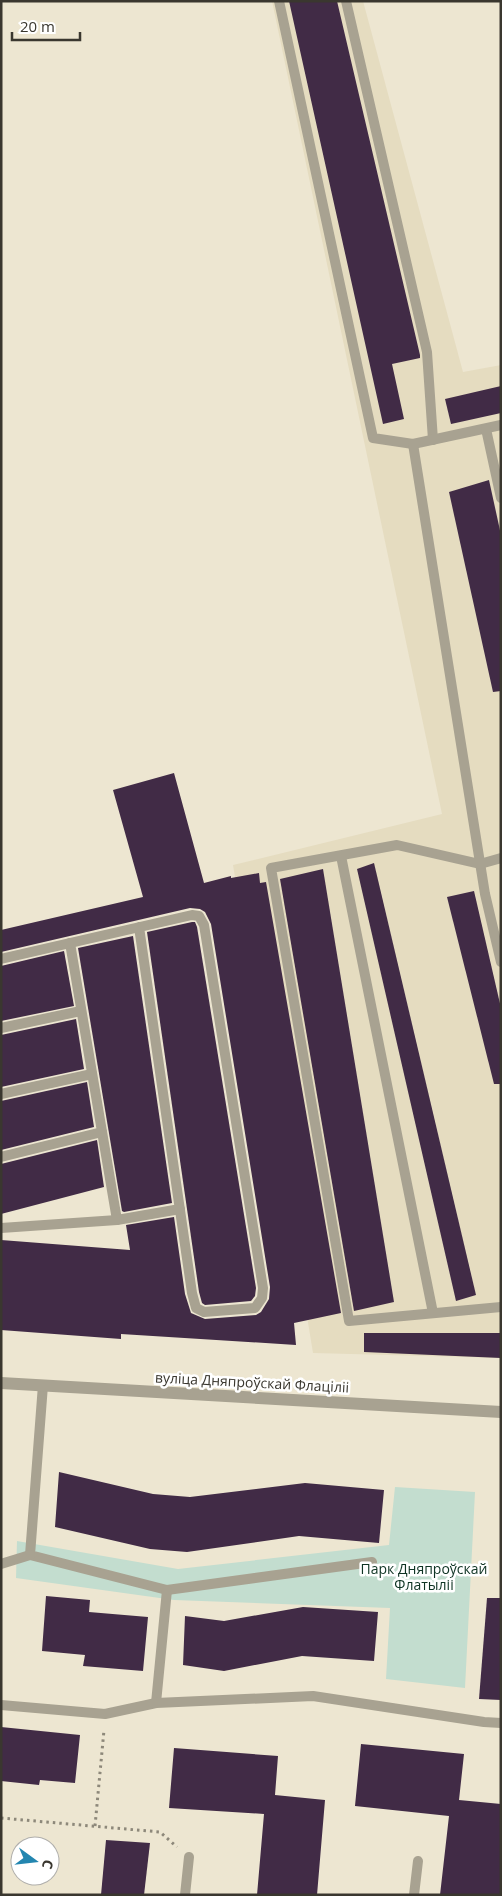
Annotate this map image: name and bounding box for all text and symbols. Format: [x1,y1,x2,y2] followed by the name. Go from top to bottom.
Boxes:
[12,10,80,42] scale bar
[20,16,55,36] text: 20 m
[155,1367,349,1397] street label: вуліца Дняпроўскай Флаціліі
[361,1559,487,1594] park label: Парк Дняпроўскай Флатыліі
[10,1836,60,1886] north arrow
[38,1858,58,1871] text: С

